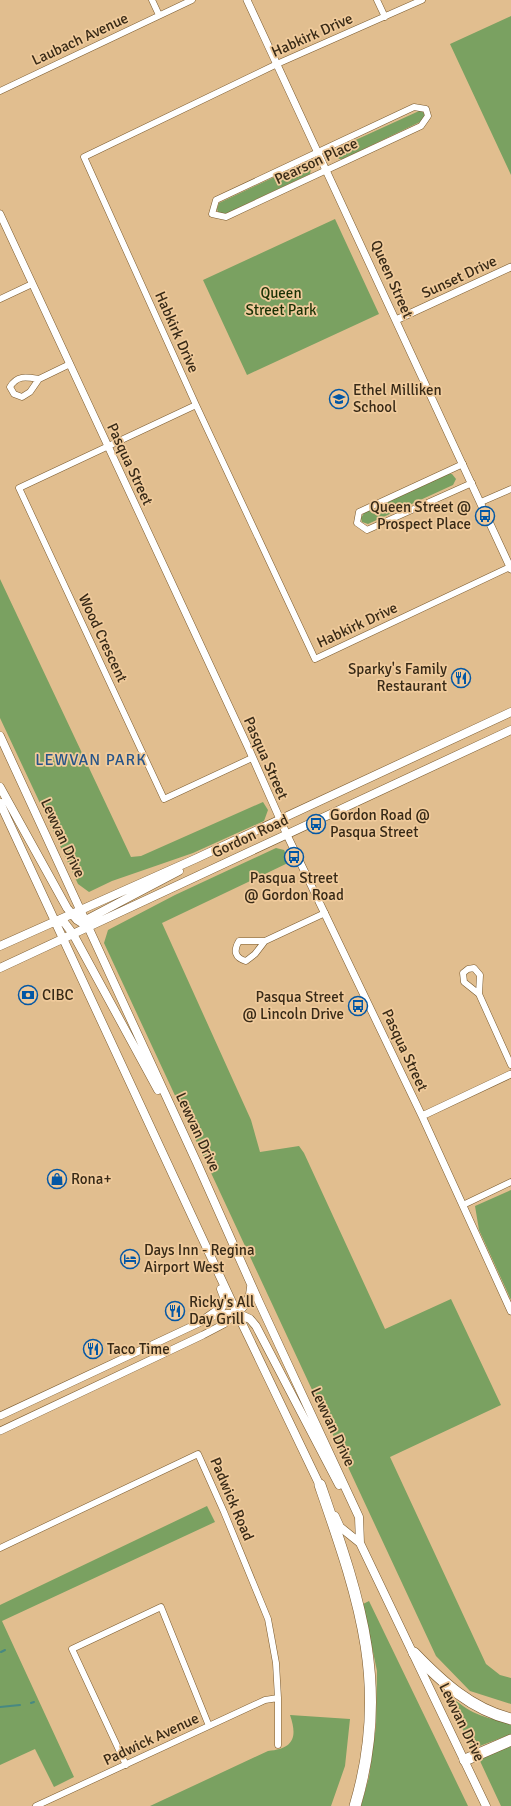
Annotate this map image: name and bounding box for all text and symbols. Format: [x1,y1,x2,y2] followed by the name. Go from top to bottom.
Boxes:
[29,9,131,69] street label: Laubach Avenue
[269,9,355,61] street label: Habkirk Drive
[272,134,360,188] street label: Pearson Place
[367,237,417,321] street label: Queen Street
[419,252,499,302] street label: Sunset Drive
[245,284,317,319] park label: Queen Street Park
[151,289,203,375] street label: Habkirk Drive
[353,381,442,416] place label: Ethel Milliken School
[328,388,350,410] school or university icon: Ethel Milliken School
[103,420,157,508] street label: Pasqua Street
[370,498,471,533] place label: Queen Street @ Prospect Place
[474,505,496,527] bus stop icon: Queen Street @ Prospect Place
[75,591,131,685] street label: Wood Crescent
[314,598,400,652] street label: Habkirk Drive
[348,660,447,695] place label: Sparky's Family Restaurant
[450,667,472,689] restaurant icon: Sparky's Family Restaurant
[240,714,292,802] street label: Pasqua Street
[35,750,147,770] district label: LEWVAN PARK
[37,796,89,880] street label: Lewvan Drive
[330,806,430,841] place label: Gordon Road @ Pasqua Street
[209,810,291,862] street label: Gordon Road
[305,813,327,835] bus stop icon: Gordon Road @ Pasqua Street
[283,846,305,868] bus stop icon: Pasqua Street @ Gordon Road
[244,869,344,904] place label: Pasqua Street @ Gordon Road
[17,984,39,1006] bank icon: CIBC
[42,986,74,1004] place label: CIBC
[242,988,344,1023] place label: Pasqua Street @ Lincoln Drive
[347,995,369,1017] bus stop icon: Pasqua Street @ Lincoln Drive
[378,1006,432,1094] street label: Pasqua Street
[172,1090,224,1174] street label: Lewvan Drive
[46,1168,68,1190] shop icon: Rona+
[71,1170,112,1188] place label: Rona+
[144,1241,255,1276] place label: Days Inn - Regina Airport West
[119,1248,141,1270] hotel icon: Days Inn - Regina Airport West
[189,1293,254,1328] place label: Ricky's All Day Grill
[164,1300,186,1322] restaurant icon: Ricky's All Day Grill
[82,1338,104,1360] restaurant icon: Taco Time
[107,1340,170,1358] place label: Taco Time
[307,1385,359,1469] street label: Lewvan Drive
[206,1455,258,1543] street label: Padwick Road
[435,1680,489,1764] street label: Lewvan Drive
[100,1709,202,1769] street label: Padwick Avenue

